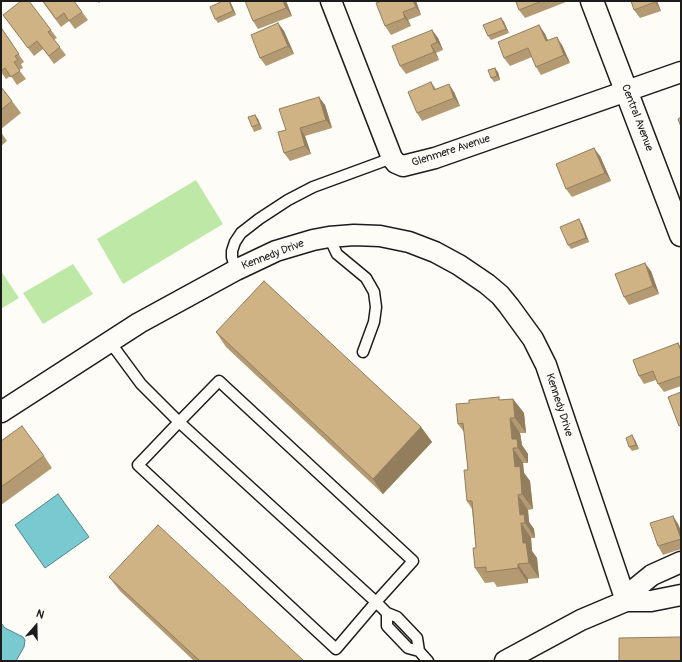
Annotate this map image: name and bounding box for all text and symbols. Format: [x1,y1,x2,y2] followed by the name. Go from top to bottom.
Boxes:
[618,83,656,153] street label: Central Avenue
[410,132,492,170] street label: Glenmere Avenue
[240,237,306,273] street label: Kennedy Drive
[543,372,575,438] street label: Kennedy Drive
[16,606,56,646] north arrow
[35,607,46,622] text: N

